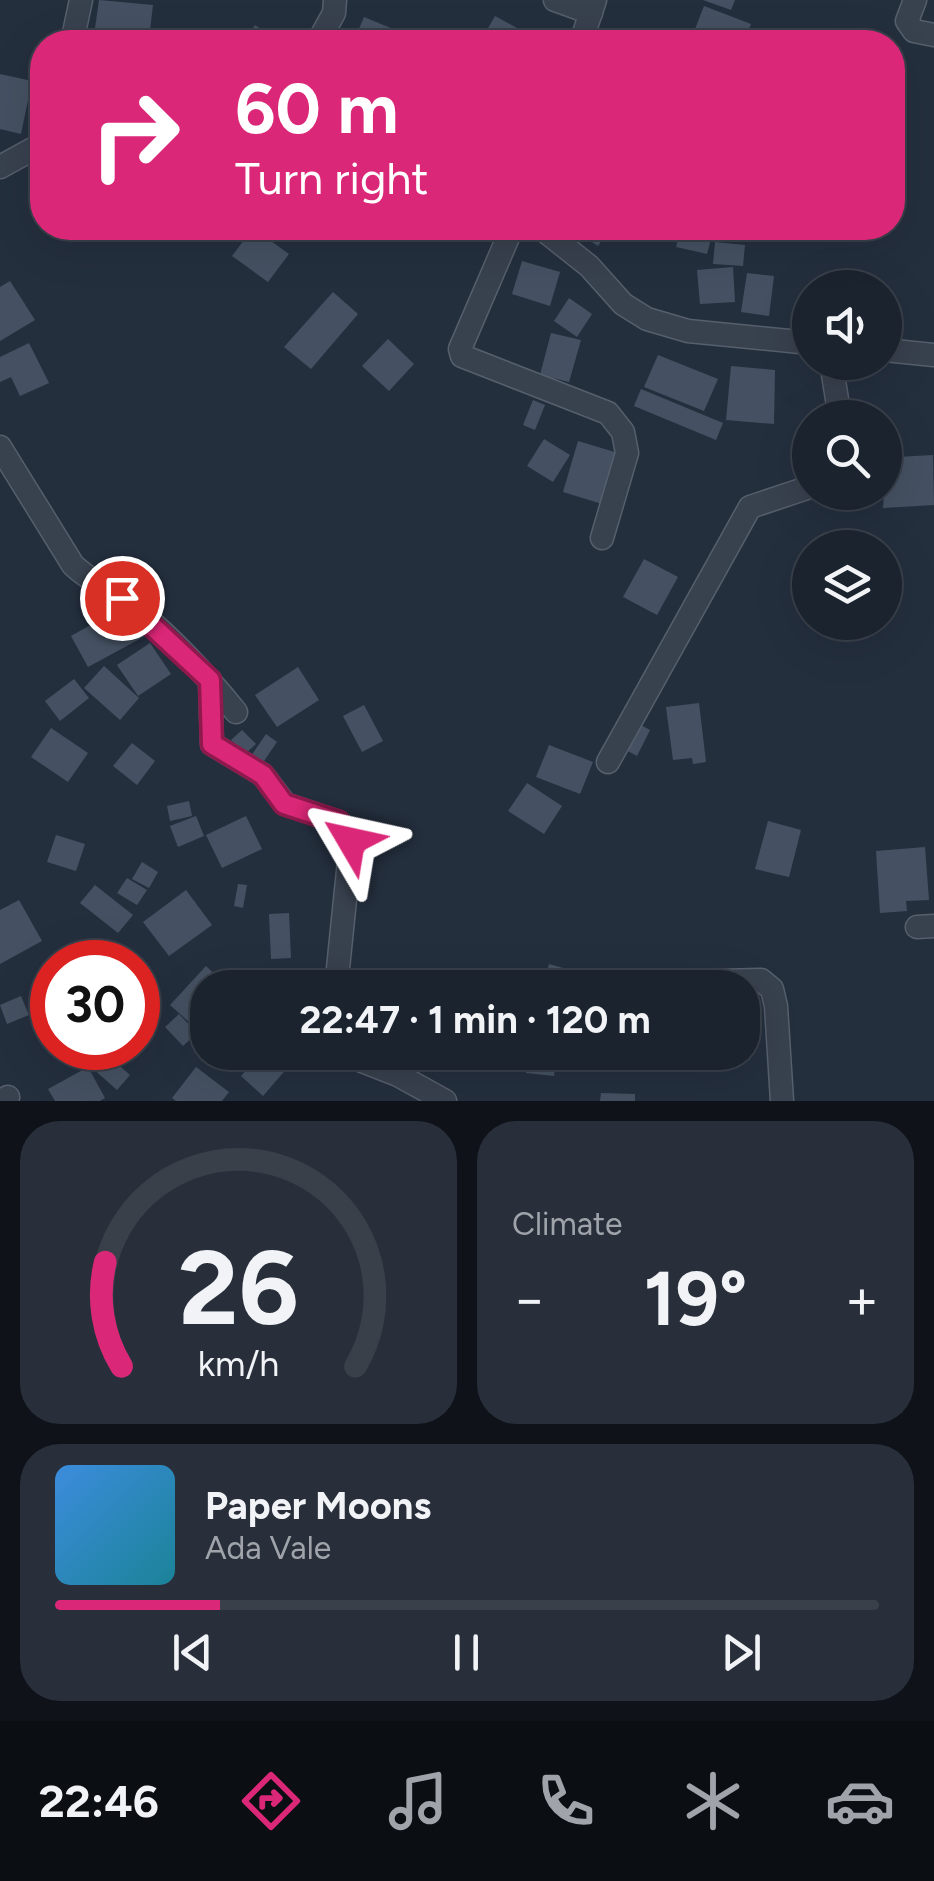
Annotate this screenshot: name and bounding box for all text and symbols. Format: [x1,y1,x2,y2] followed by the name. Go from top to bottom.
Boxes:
[235,66,399,151] text: 60 m
[70,70,200,200] icon: right
[235,151,428,205] text: Turn right
[792,270,902,640] map controls
[792,270,902,380] button: sound
[792,400,902,510] button: search
[792,530,902,640] button: layers
[80,556,165,641] pin
[95,571,150,626] icon: arrive
[299,789,403,893] position arrow
[30,940,160,1070] speed limit sign: 30
[299,997,651,1043] text: 22:47 · 1 min · 120 m
[512,1205,623,1243] text: Climate
[178,1225,299,1350] text: 26
[644,1254,747,1344] text: 19°
[512,1266,546,1332] text: −
[845,1266,879,1332] text: +
[198,1342,279,1385] text: km/h
[205,1483,431,1529] text: Paper Moons
[205,1529,331,1567] text: Ada Vale
[165,1625,220,1680] icon: previous
[439,1625,494,1680] icon: pause
[714,1625,769,1680] icon: next
[236,1766,306,1836] icon: directions
[383,1766,453,1836] icon: music
[531,1766,601,1836] icon: phone
[678,1766,748,1836] icon: climate
[825,1766,895,1836] icon: car
[39,1774,159,1828] text: 22:46

